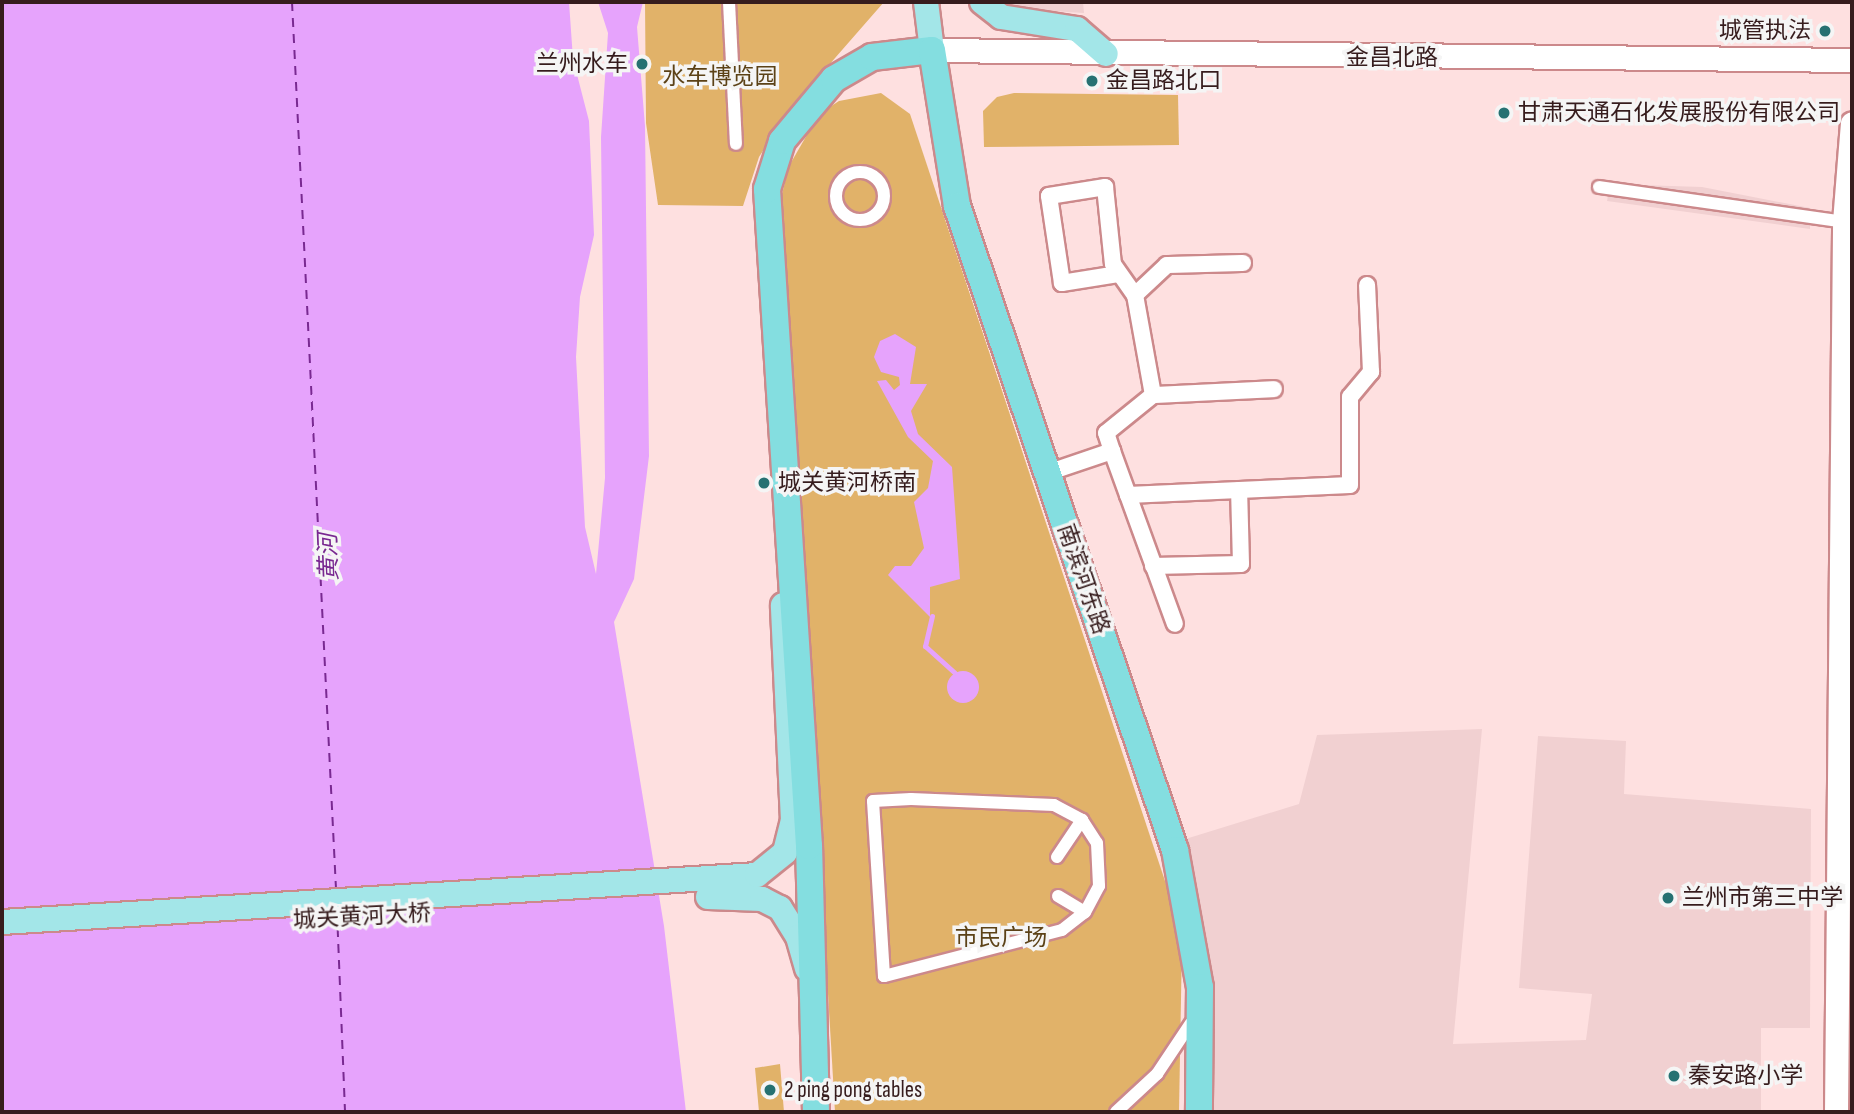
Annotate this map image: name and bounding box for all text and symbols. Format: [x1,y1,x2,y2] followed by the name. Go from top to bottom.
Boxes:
[1719,17,1811,45] place label: 城管执法
[1817,23,1833,39] marker: 城管执法
[1346,44,1438,72] street label: 金昌北路
[536,50,628,78] place label: 兰州水车
[634,56,650,72] marker: 兰州水车
[663,63,777,91] park label: 水车博览园
[1106,67,1221,95] place label: 金昌路北口
[1084,73,1100,89] marker: 金昌路北口
[1518,99,1840,127] place label: 甘肃天通石化发展股份有限公司
[1496,105,1512,121] marker: 甘肃天通石化发展股份有限公司
[778,469,916,497] place label: 城关黄河桥南
[756,475,772,491] marker: 城关黄河桥南
[1051,520,1115,638] street label: 南滨河东路
[314,533,344,581] water label: 黄河
[1682,884,1843,912] place label: 兰州市第三中学
[1660,890,1676,906] marker: 兰州市第三中学
[292,900,432,934] street label: 城关黄河大桥
[955,924,1047,952] park label: 市民广场
[1688,1062,1803,1090] place label: 秦安路小学
[1666,1068,1682,1084] marker: 秦安路小学
[784,1076,922,1104] place label: 2 ping pong tables
[762,1082,778,1098] marker: 2 ping pong tables

